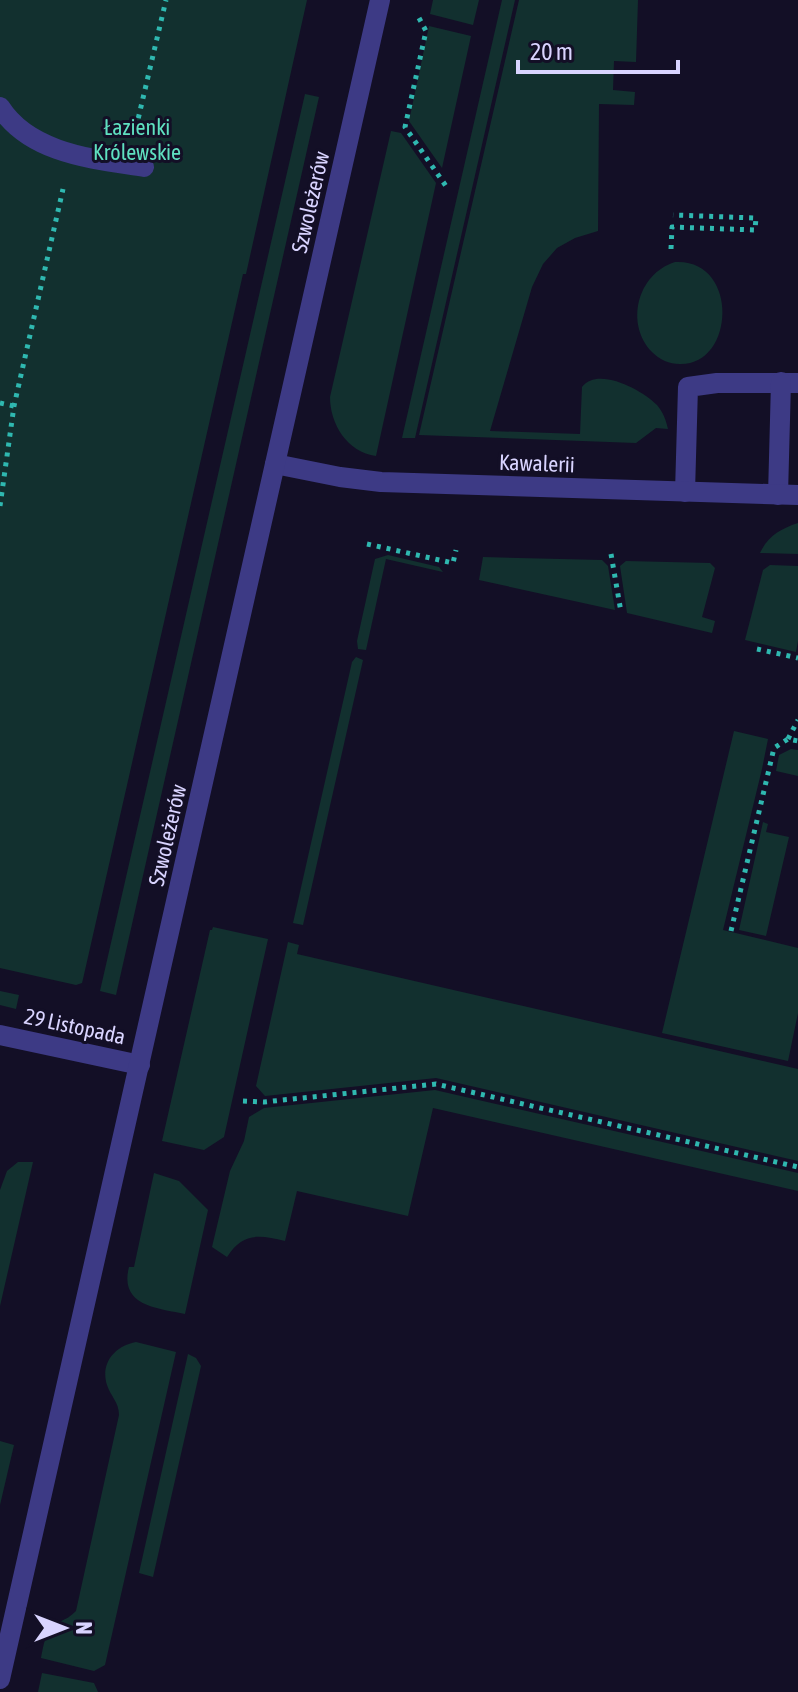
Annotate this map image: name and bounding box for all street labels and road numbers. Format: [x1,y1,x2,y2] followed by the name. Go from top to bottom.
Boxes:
[286,149,334,255] street label: Szwoleżerów
[499,449,575,477] street label: Kawalerii
[143,782,191,888] street label: Szwoleżerów
[22,1003,128,1049] street label: 29 Listopada

